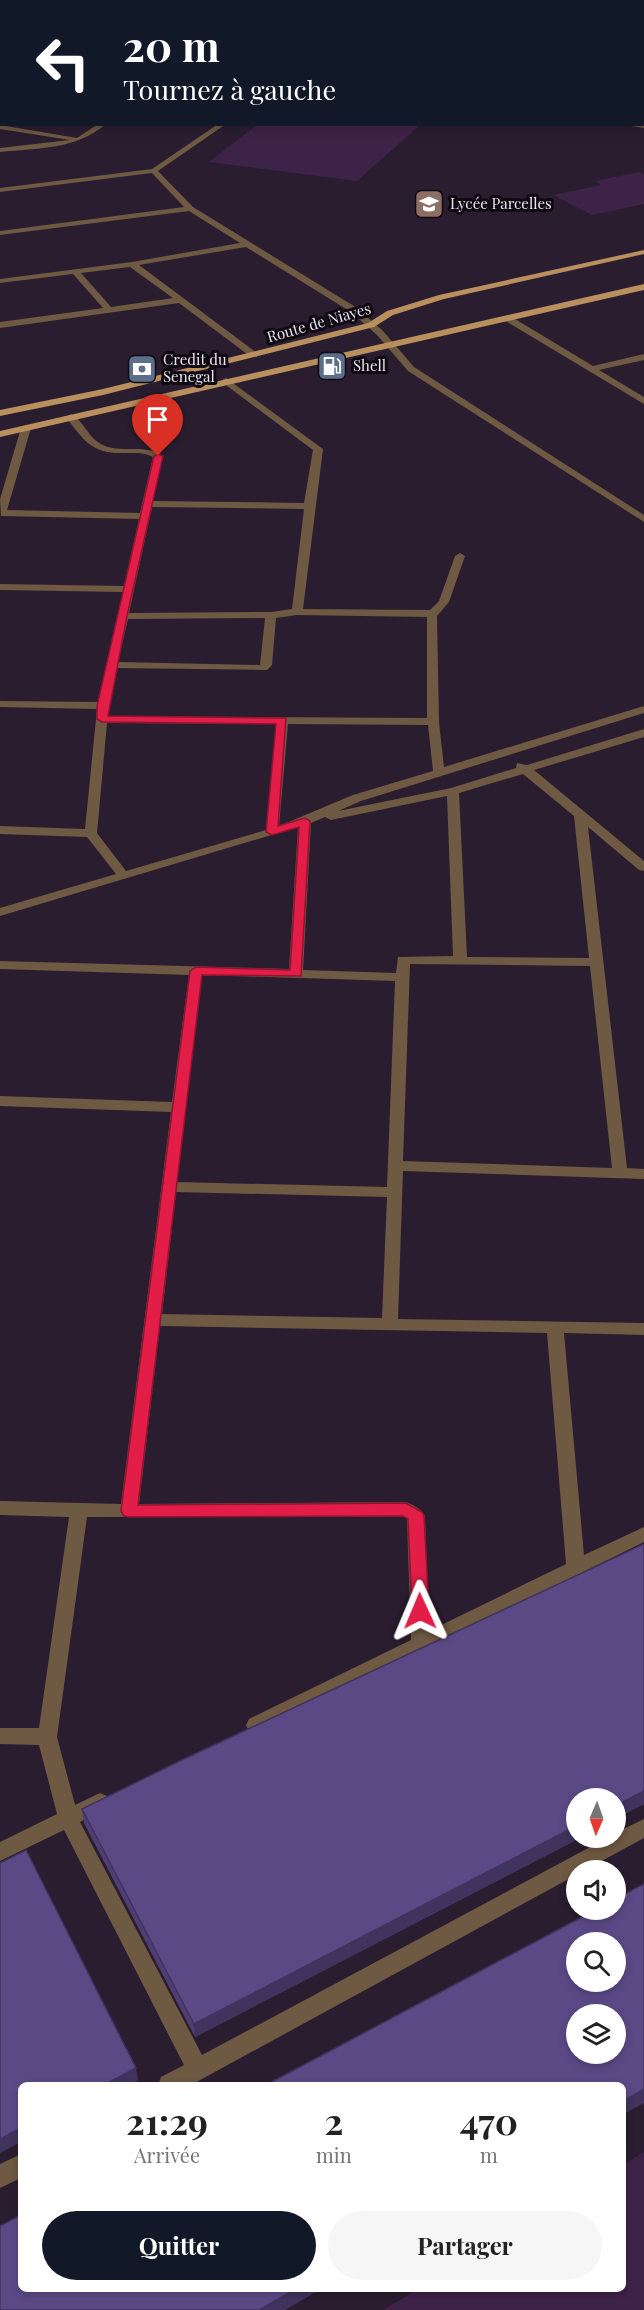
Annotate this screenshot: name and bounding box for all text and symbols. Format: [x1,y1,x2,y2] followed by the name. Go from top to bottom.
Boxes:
[123,17,220,73] text: 20 m
[24,24,102,102] icon: left
[123,71,336,107] text: Tournez à gauche
[413,188,445,220] school or university icon: Lycée Parcelles
[450,193,552,213] place label: Lycée Parcelles
[264,298,373,346] street label: Route de Niayes
[163,349,227,386] place label: Credit du Senegal
[316,350,348,382] fuel station icon: Shell
[126,353,158,385] bank icon: Credit du Senegal
[353,355,386,375] place label: Shell
[132,394,183,456] pin
[141,403,174,436] icon: arrive
[388,1579,452,1643] position arrow
[566,1788,626,1848] north arrow
[566,1788,626,2064] map controls
[566,1860,626,1920] button: sound
[566,1932,626,1992] button: search
[566,2004,626,2064] button: layers
[126,2096,208,2144] text: 21:29
[324,2096,343,2144] text: 2
[460,2096,518,2144] text: 470
[134,2141,200,2168] text: Arrivée
[316,2141,352,2168] text: min
[480,2141,498,2168] text: m
[42,2211,316,2280] button: Quitter
[328,2211,602,2280] button: Partager

